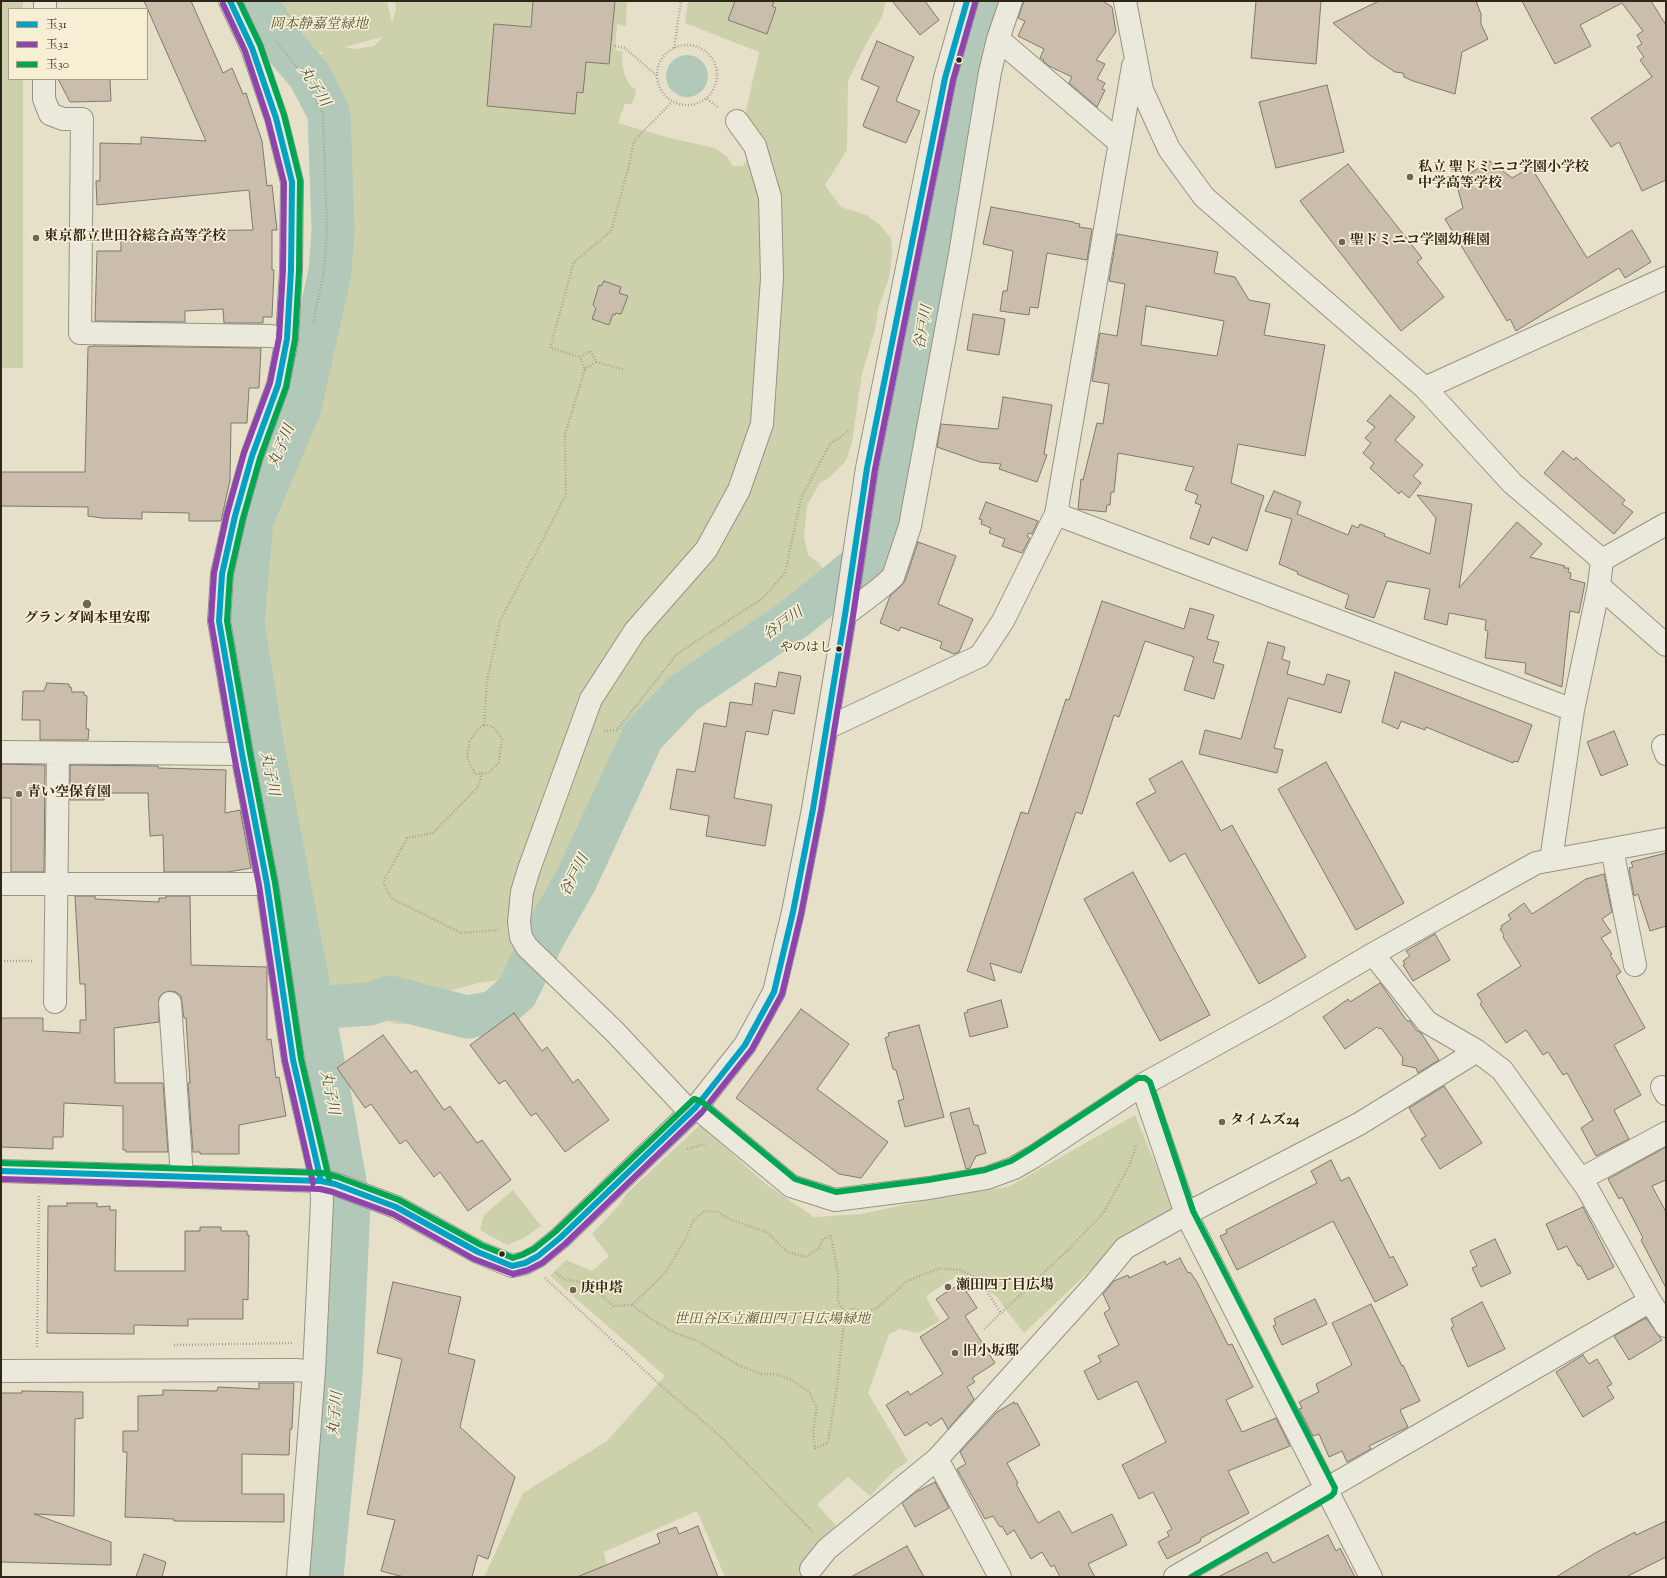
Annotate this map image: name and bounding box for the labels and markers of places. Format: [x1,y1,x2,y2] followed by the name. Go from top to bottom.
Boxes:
[954,55,964,65] unlabelled marker
[1418,161,1589,194] place label: 私立 聖ドミニコ学園小学校 中学高等学校
[1405,172,1415,182] marker: 私立 聖ドミニコ学園小学校 中学高等学校
[44,230,226,246] place label: 東京都立世田谷総合高等学校
[31,233,41,243] marker: 東京都立世田谷総合高等学校
[1350,234,1490,250] place label: 聖ドミニコ学園幼稚園
[1337,237,1347,247] marker: 聖ドミニコ学園幼稚園
[81,598,93,610] marker: グランダ岡本里安邸
[24,612,150,628] place label: グランダ岡本里安邸
[780,641,832,657] place label: やのはし
[834,644,844,654] marker: やのはし
[27,786,111,802] place label: 青い空保育園
[14,789,24,799] marker: 青い空保育園
[1230,1114,1300,1130] place label: タイムズ24
[1217,1117,1227,1127] marker: タイムズ24
[497,1249,507,1259] unlabelled marker
[956,1279,1054,1295] place label: 瀬田四丁目広場
[581,1282,623,1298] place label: 庚申塔
[943,1282,953,1292] marker: 瀬田四丁目広場
[568,1285,578,1295] marker: 庚申塔
[963,1345,1019,1361] place label: 旧小坂邸
[950,1348,960,1358] marker: 旧小坂邸

